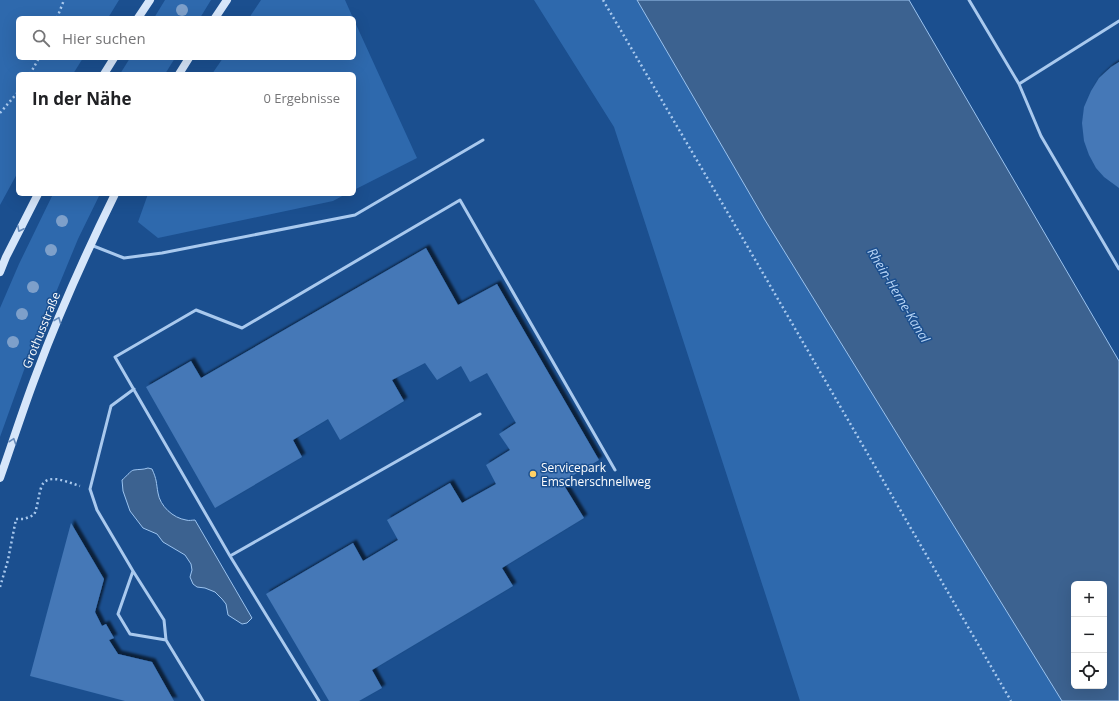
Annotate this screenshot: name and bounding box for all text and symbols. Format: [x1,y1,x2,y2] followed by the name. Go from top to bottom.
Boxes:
[16,16,356,60] search box
[30,27,52,49] icon: search
[62,28,146,48] text: Hier suchen
[32,87,131,110] text: In der Nähe
[263,89,340,107] text: 0 Ergebnisse
[17,225,25,232] one-way arrow
[864,244,935,346] water label: Rhein-Herne-Kanal
[18,289,64,371] street label: Grothusstraße
[53,316,61,324] one-way arrow
[8,438,16,445] one-way arrow
[541,459,651,490] place label: Servicepark Emscherschnellweg
[528,469,538,479] marker: Servicepark Emscherschnellweg
[1071,581,1107,689] map controls
[1071,581,1107,617] button: +
[1071,617,1107,653] button: −
[1071,653,1107,689] button: locate

